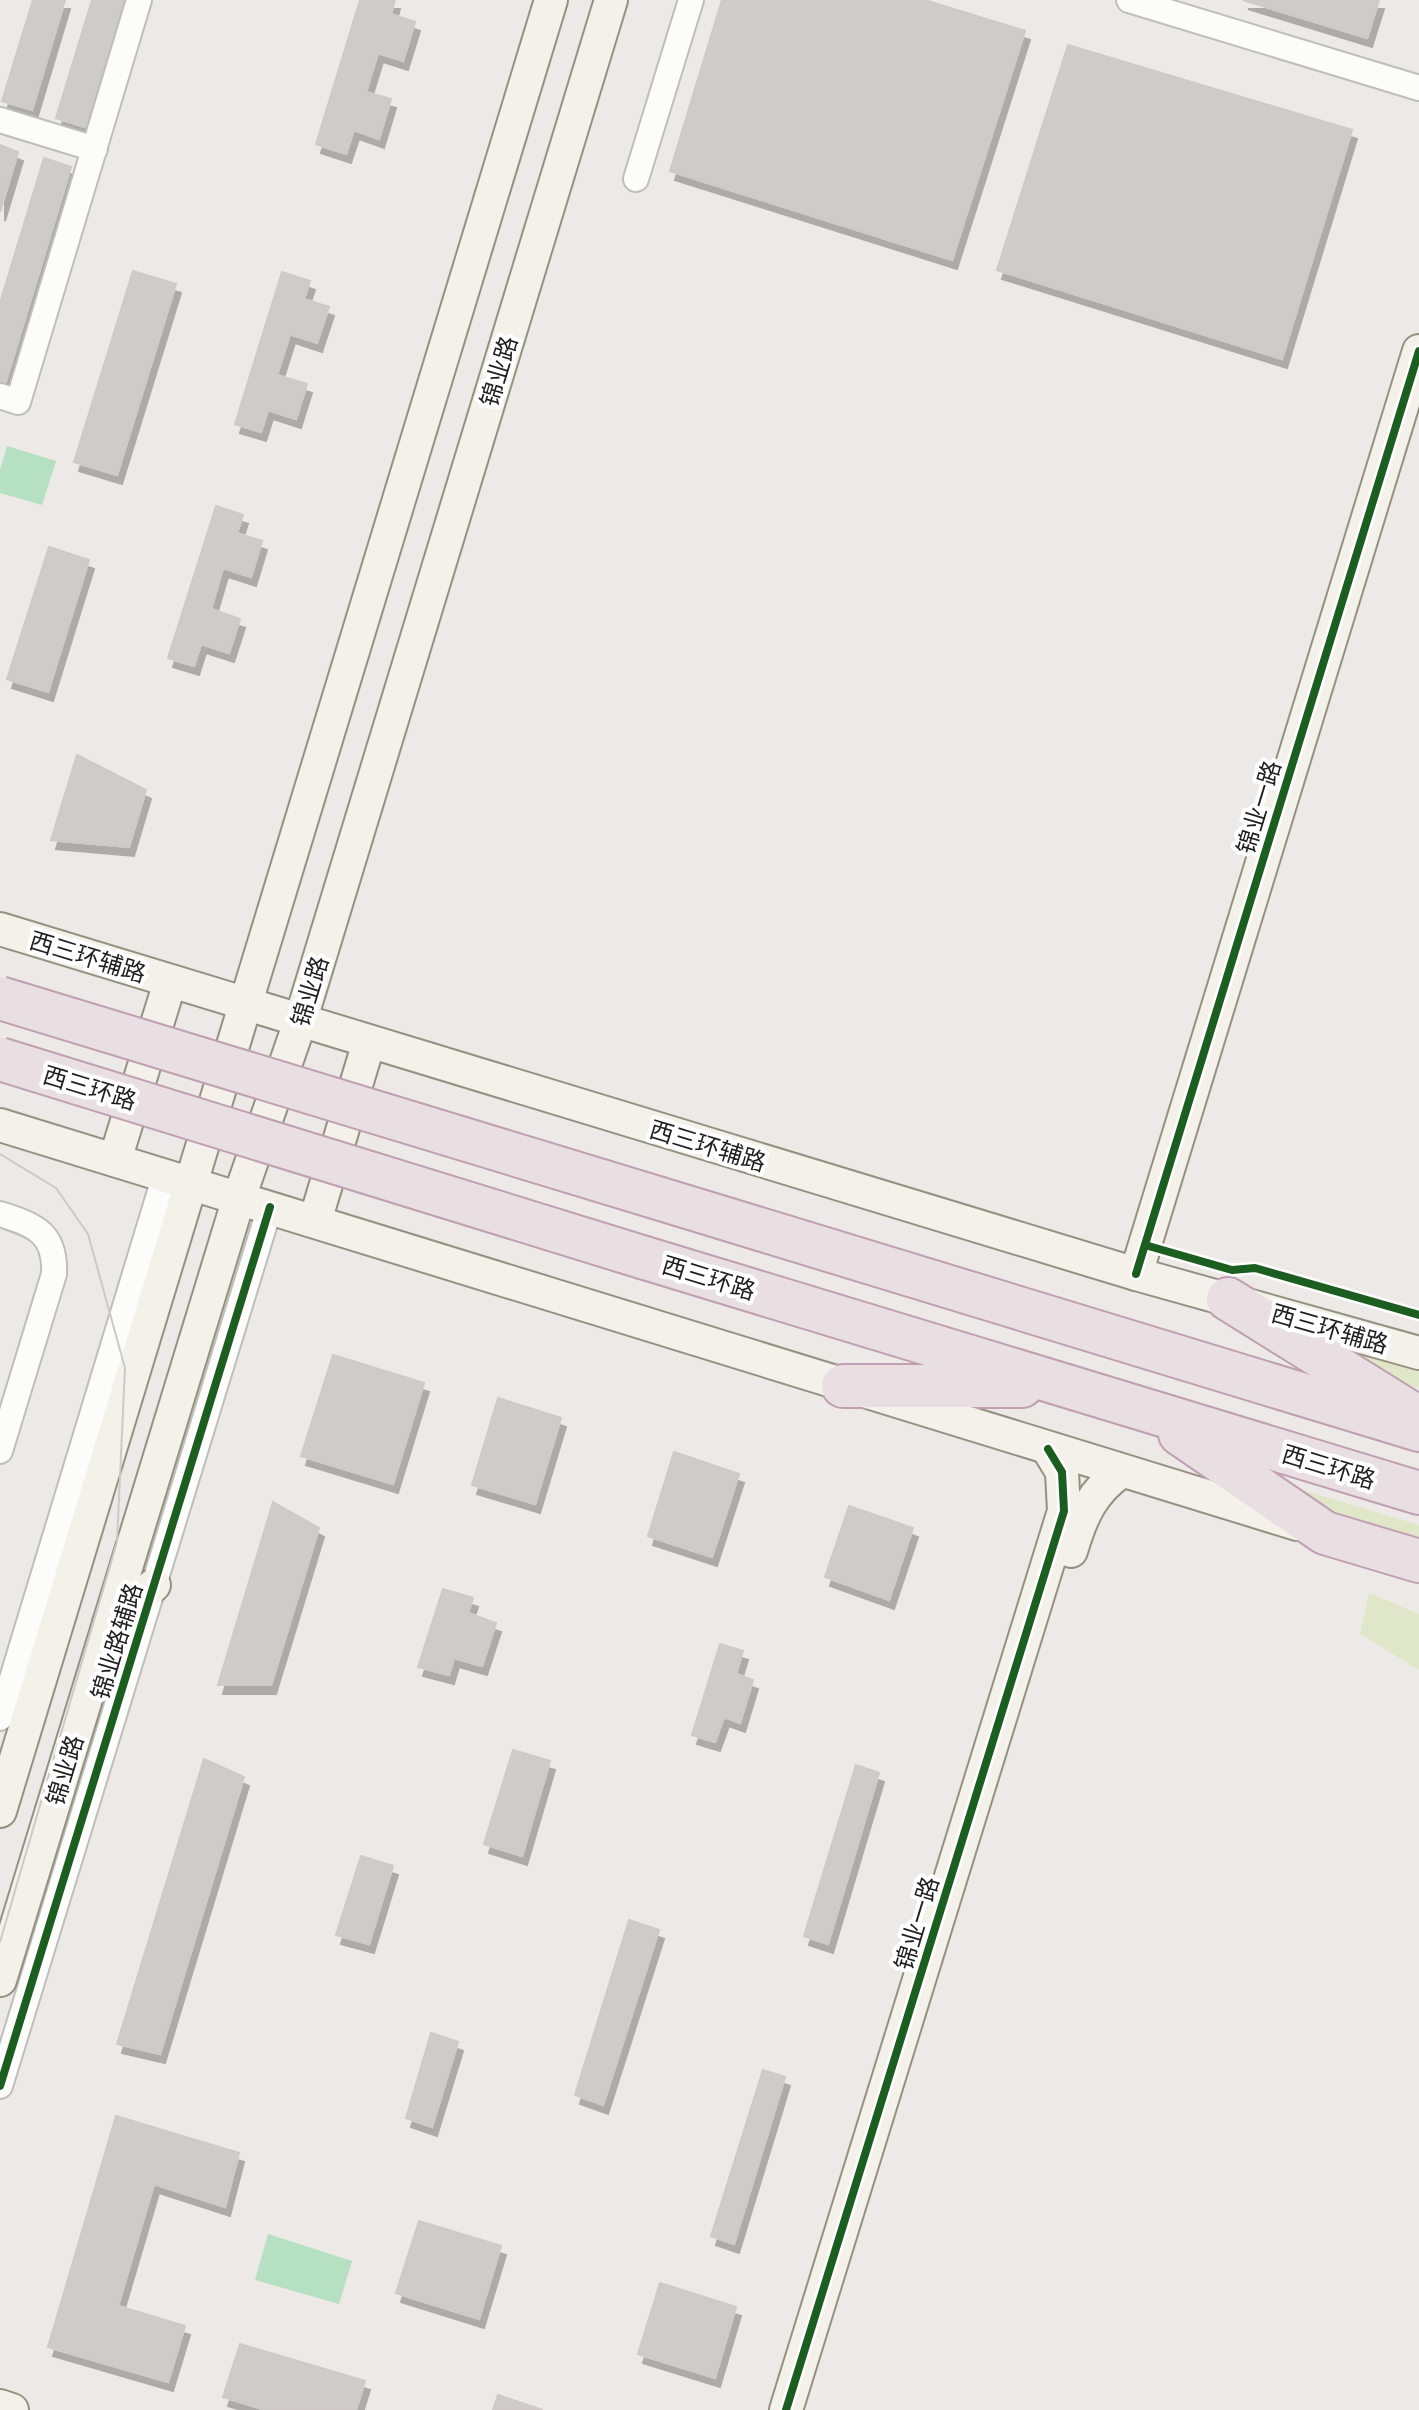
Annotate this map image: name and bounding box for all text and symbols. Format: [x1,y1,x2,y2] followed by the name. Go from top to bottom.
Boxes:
[474,332,522,410] street label: 锦业路
[1230,757,1286,857] street label: 锦业一路
[26,925,150,987] street label: 西三环辅路
[285,952,333,1030] street label: 锦业路
[40,1059,140,1115] street label: 西三环路
[646,1114,770,1176] street label: 西三环辅路
[659,1249,759,1305] street label: 西三环路
[1268,1298,1392,1358] street label: 西三环辅路
[1279,1438,1379,1494] street label: 西三环路
[85,1579,147,1703] street label: 锦业路辅路
[40,1731,88,1809] street label: 锦业路
[888,1873,944,1973] street label: 锦业一路

